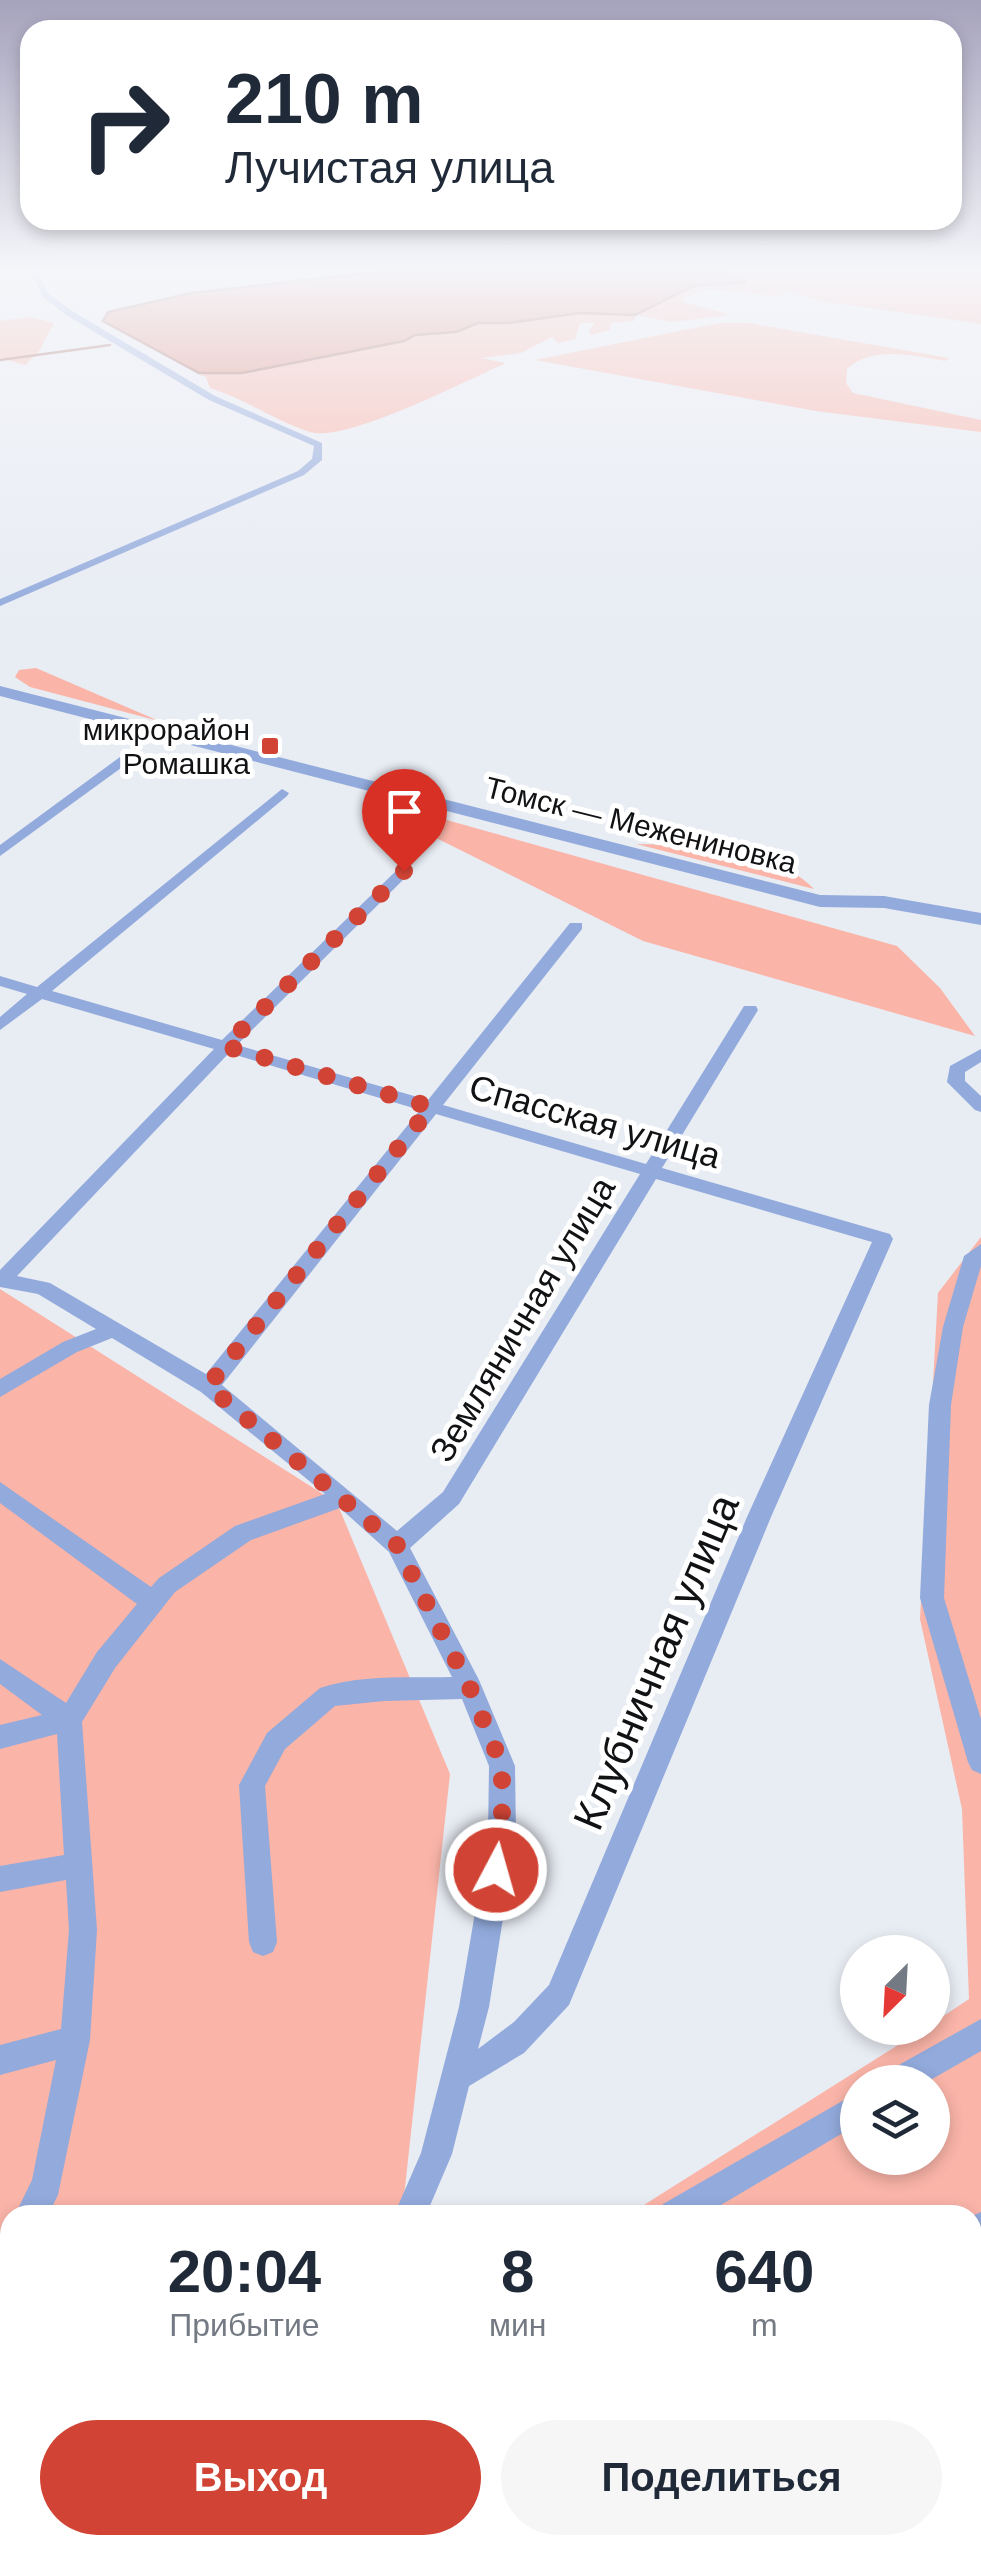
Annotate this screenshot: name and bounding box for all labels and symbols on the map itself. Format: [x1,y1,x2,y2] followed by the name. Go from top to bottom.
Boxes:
[83,713,250,780] place label: микрорайон Ромашка
[259,735,281,757] marker: микрорайон Ромашка
[362,769,447,872] pin
[482,770,800,880] street label: Томск — Межениновка
[465,1067,725,1176] street label: Спасская улица
[422,1169,623,1468] street label: Земляничная улица
[564,1487,748,1837] street label: Клубничная улица
[444,1818,548,1922] position arrow
[840,1935,950,2045] north arrow

